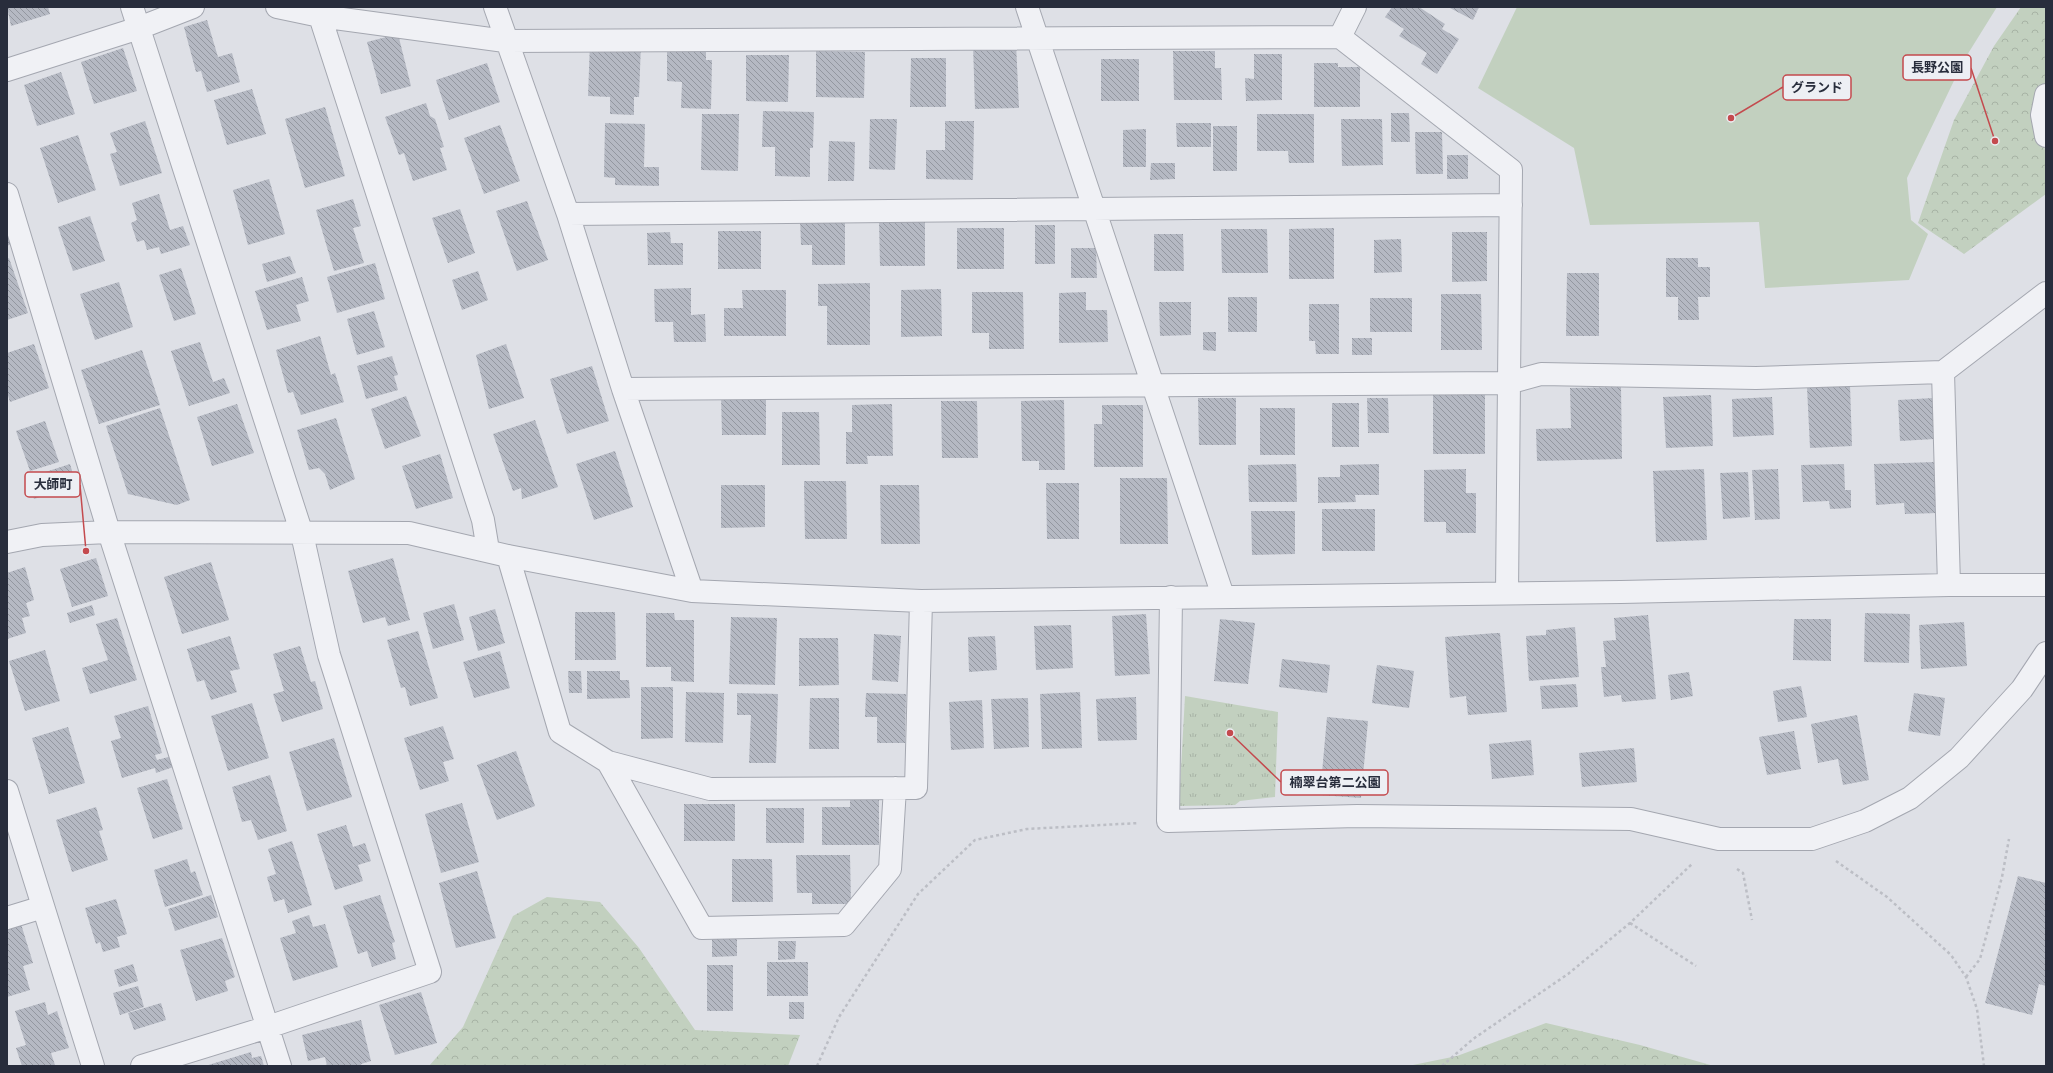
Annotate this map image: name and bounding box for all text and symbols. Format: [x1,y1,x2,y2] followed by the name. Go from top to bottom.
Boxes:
[1903,55,1971,80] callout: 長野公園
[1911,58,1963,76] text: 長野公園
[1783,75,1851,100] callout: グランド
[1791,78,1843,96] text: グランド
[25,472,80,497] callout: 大師町
[33,475,73,493] text: 大師町
[1281,770,1388,795] callout: 楠翠台第二公園
[1289,773,1381,791] text: 楠翠台第二公園

